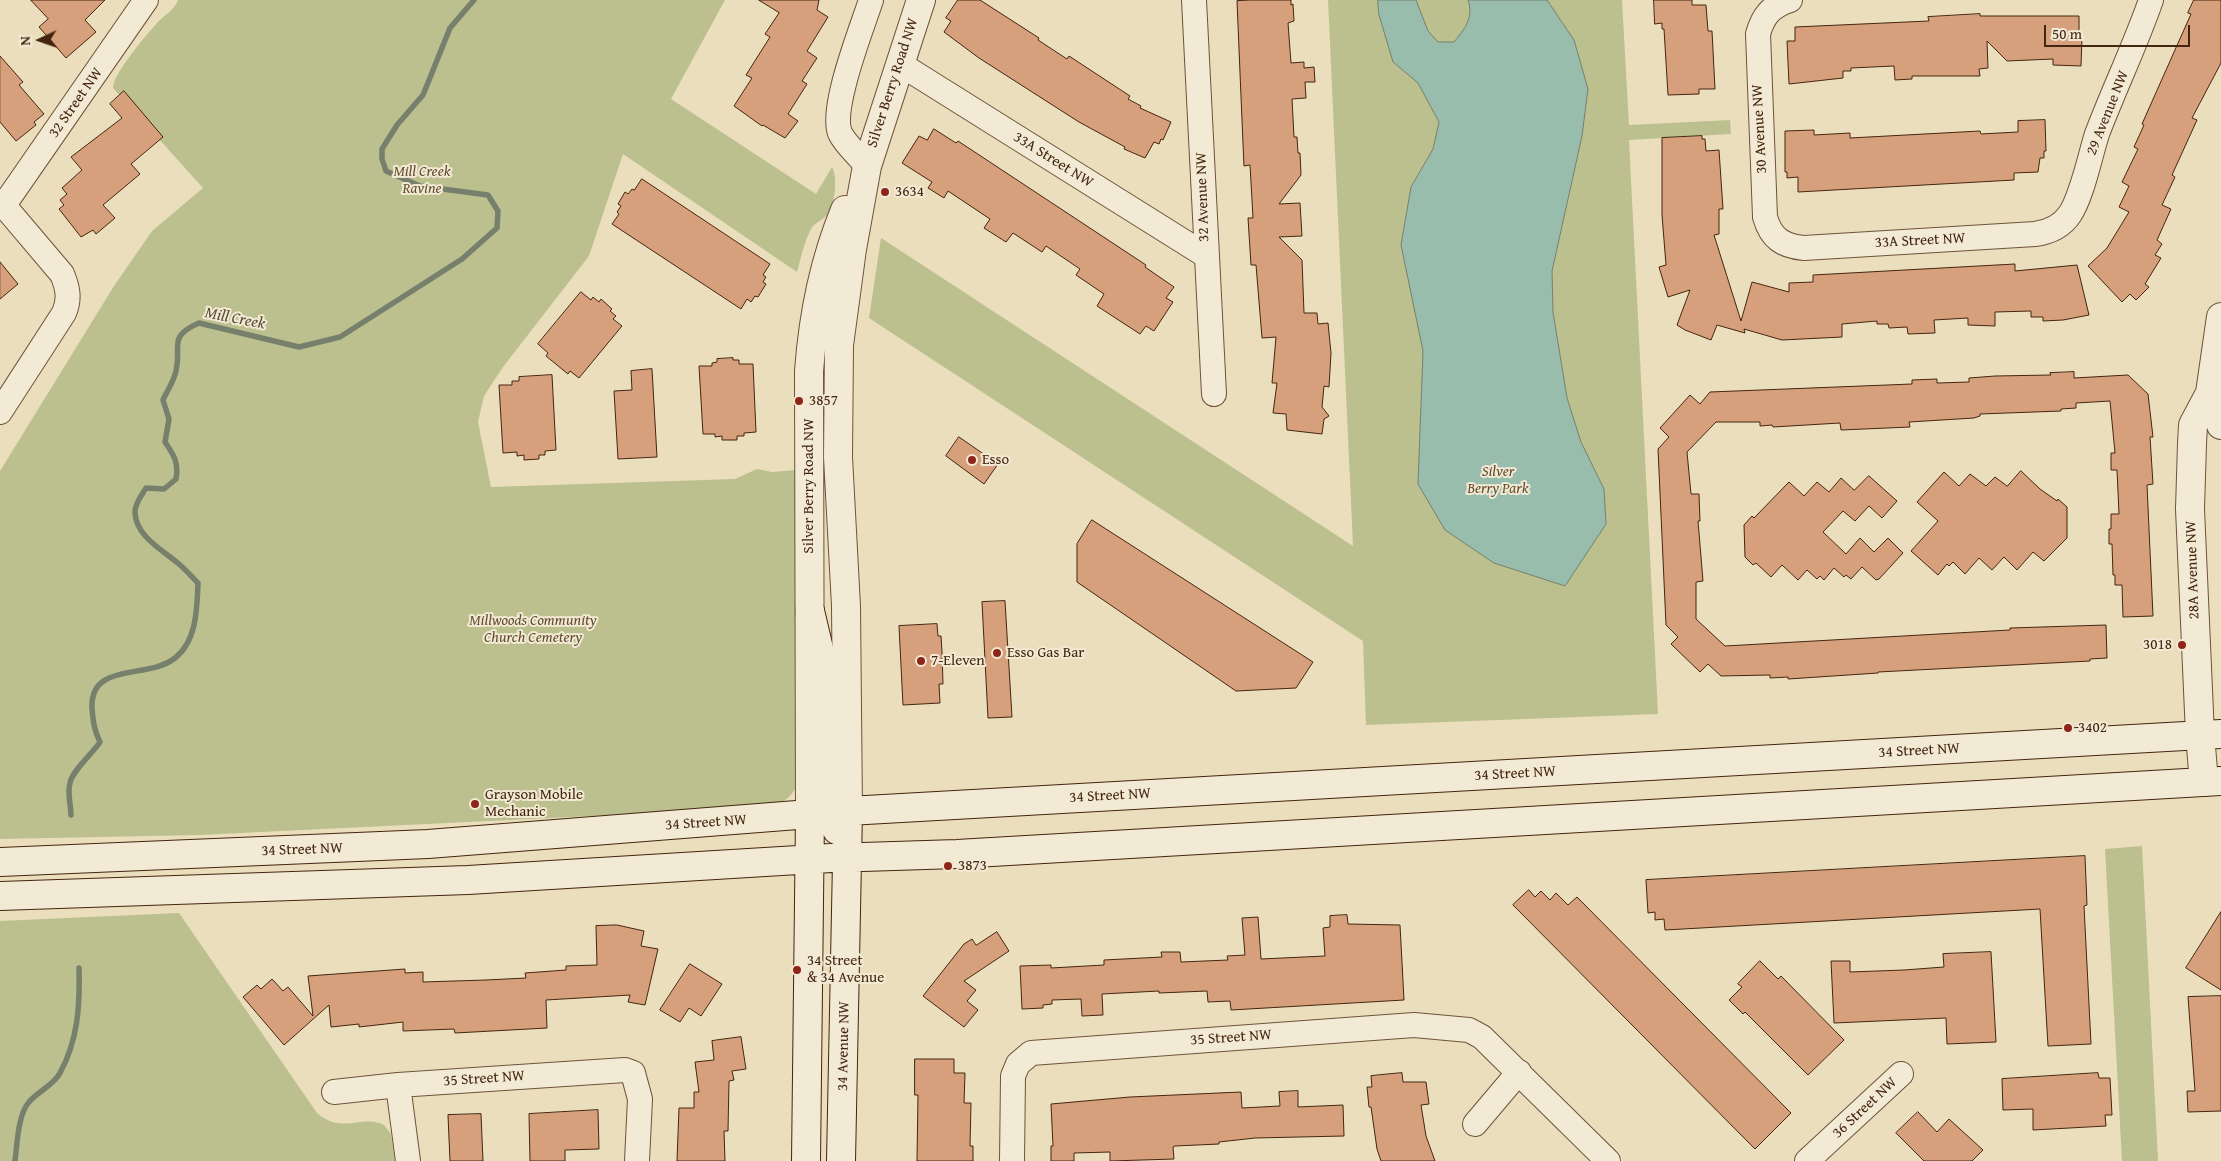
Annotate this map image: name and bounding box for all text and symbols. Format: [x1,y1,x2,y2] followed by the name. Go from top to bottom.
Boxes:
[15,15,65,65] north arrow
[2046,15,2192,47] scale bar
[864,16,922,150] street label: Silver Berry Road NW
[2052,23,2082,44] text: 50 m
[15,36,35,46] text: N
[45,64,107,142] street label: 32 Street NW
[2083,68,2133,158] street label: 29 Avenue NW
[1749,84,1771,174] street label: 30 Avenue NW
[1010,128,1096,192] street label: 33A Street NW
[1192,152,1214,242] street label: 32 Avenue NW
[393,163,451,198] park label: Mill Creek Ravine
[895,183,924,201] place label: 3634
[879,186,891,198] marker: 3634
[1874,230,1966,252] street label: 33A Street NW
[203,304,267,334] water label: Mill Creek
[809,392,838,410] place label: 3857
[793,395,805,407] marker: 3857
[800,418,818,554] street label: Silver Berry Road NW
[982,451,1009,469] place label: Esso
[966,454,978,466] marker: Esso
[1467,463,1529,498] park label: Silver Berry Park
[2182,520,2204,620] street label: 28A Avenue NW
[469,612,597,647] park label: Millwoods Community Church Cemetery
[2143,636,2172,654] place label: 3018
[2176,639,2188,651] marker: 3018
[1007,644,1084,662] place label: Esso Gas Bar
[991,647,1003,659] marker: Esso Gas Bar
[931,652,985,670] place label: 7-Eleven
[915,655,927,667] marker: 7-Eleven
[2078,719,2107,737] place label: 3402
[2062,722,2074,734] marker: 3402
[1878,740,1960,762] street label: 34 Street NW
[1474,763,1556,785] street label: 34 Street NW
[1069,785,1151,807] street label: 34 Street NW
[485,786,583,821] place label: Grayson Mobile Mechanic
[469,798,481,810] marker: Grayson Mobile Mechanic
[665,811,747,835] street label: 34 Street NW
[261,840,343,860] street label: 34 Street NW
[958,857,987,875] place label: 3873
[942,860,954,872] marker: 3873
[807,952,884,987] place label: 34 Street & 34 Avenue
[791,964,803,976] marker: 34 Street & 34 Avenue
[834,1001,854,1091] street label: 34 Avenue NW
[1190,1026,1272,1050] street label: 35 Street NW
[443,1067,525,1091] street label: 35 Street NW
[1829,1074,1901,1142] street label: 36 Street NW

